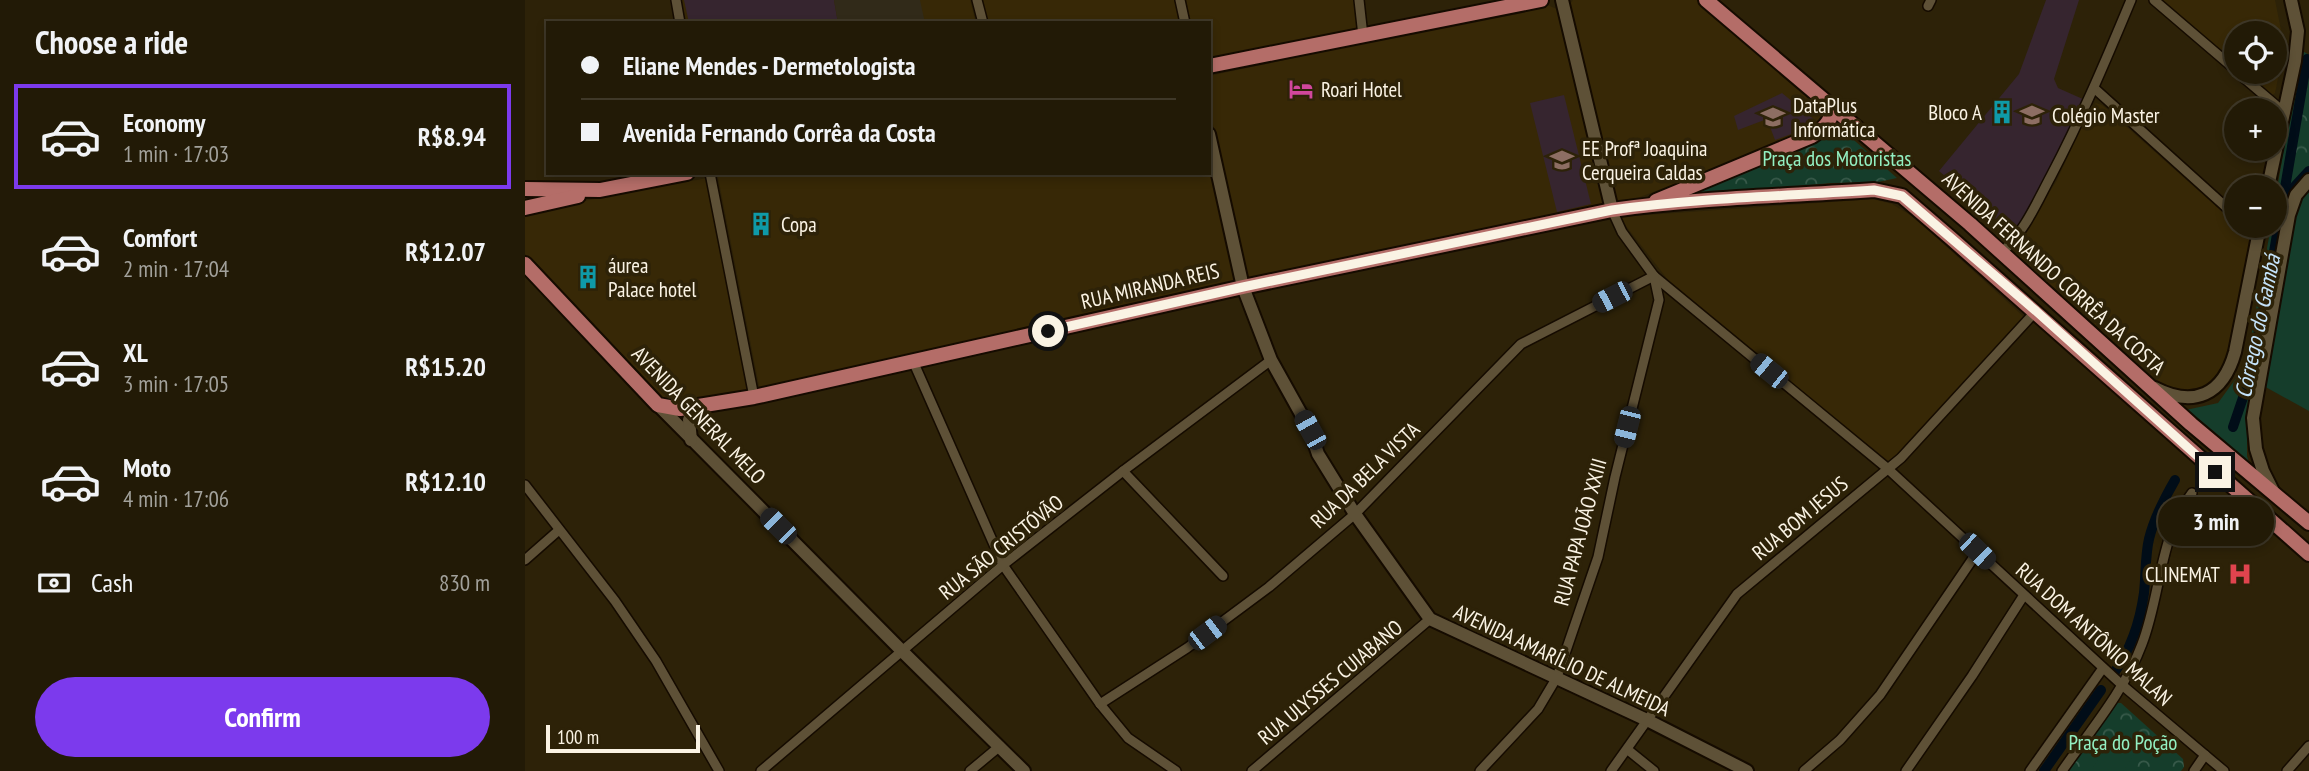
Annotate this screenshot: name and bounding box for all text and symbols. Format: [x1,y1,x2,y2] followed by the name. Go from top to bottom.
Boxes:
[35,21,188,63] text: Choose a ride
[2224,21,2287,238] map controls
[2224,21,2287,84] button: locate
[623,49,916,82] text: Eliane Mendes - Dermetologista
[1287,75,1315,103] hotel icon: Roari Hotel
[1321,76,1402,103] place label: Roari Hotel
[1793,92,1875,143] place label: DataPlus Informática
[1988,98,2016,126] building icon: Bloco A
[2224,98,2287,161] button: +
[1928,99,1982,126] place label: Bloco A
[2018,101,2046,129] school or university icon: Colégio Master
[2052,102,2160,129] place label: Colégio Master
[1759,103,1787,131] school or university icon: DataPlus Informática
[39,105,102,168] icon: car
[123,106,205,139] text: Economy
[623,116,936,149] text: Avenida Fernando Corrêa da Costa
[418,120,486,153] text: R$8.94
[1582,135,1707,186] place label: EE Profª Joaquina Cerqueira Caldas
[123,139,229,168] text: 1 min · 17:03
[1763,145,1911,172] park label: Praça dos Motoristas
[1548,146,1576,174] school or university icon: EE Profª Joaquina Cerqueira Caldas
[1937,166,2171,381] street label: AVENIDA FERNANDO CORRÊA DA COSTA
[2224,175,2287,238] button: −
[747,210,775,238] building icon: Copa
[781,211,817,238] place label: Copa
[39,220,102,283] icon: car
[123,221,197,254] text: Comfort
[405,235,486,268] text: R$12.07
[2228,250,2287,400] water label: Córrego do Gambá
[608,252,696,303] place label: áurea Palace hotel
[123,254,229,283] text: 2 min · 17:04
[1078,257,1222,315] street label: RUA MIRANDA REIS
[574,263,602,291] building icon: áurea Palace hotel
[1589,278,1636,316] car
[1032,315,1064,347] route start
[39,335,102,398] icon: car
[123,336,148,369] text: XL
[626,340,772,490] street label: AVENIDA GENERAL MELO
[405,350,486,383] text: R$15.20
[1747,350,1792,392] car
[123,369,229,398] text: 3 min · 17:05
[1612,404,1643,450] car
[1291,407,1330,453] car
[1305,416,1425,534] street label: RUA DA BELA VISTA
[39,450,102,513] icon: car
[123,451,171,484] text: Moto
[1547,455,1613,609] street label: RUA PAPA JOÃO XXIII
[2199,456,2231,488] route end
[405,465,486,498] text: R$12.10
[1747,470,1853,566] street label: RUA BOM JESUS
[123,484,229,513] text: 4 min · 17:06
[933,489,1069,605] street label: RUA SÃO CRISTÓVÃO
[2157,496,2273,546] callout: 3 min
[756,504,801,548] car
[2193,507,2239,536] text: 3 min
[1955,529,2000,573] car
[2010,557,2178,711] street label: RUA DOM ANTÔNIO MALAN
[2226,560,2254,588] hospital icon: CLINEMAT
[2145,561,2221,588] place label: CLINEMAT
[35,564,73,602] icon: cash
[91,566,133,599] text: Cash
[439,568,490,597] text: 830 m
[1449,598,1675,722] street label: AVENIDA AMARÍLIO DE ALMEIDA
[1184,612,1231,654] car
[1252,614,1408,750] street label: RUA ULYSSES CUIABANO
[35,677,490,757] button: Confirm
[546,722,700,754] scale bar
[557,725,599,749] text: 100 m
[2069,729,2177,756] park label: Praça do Poção

